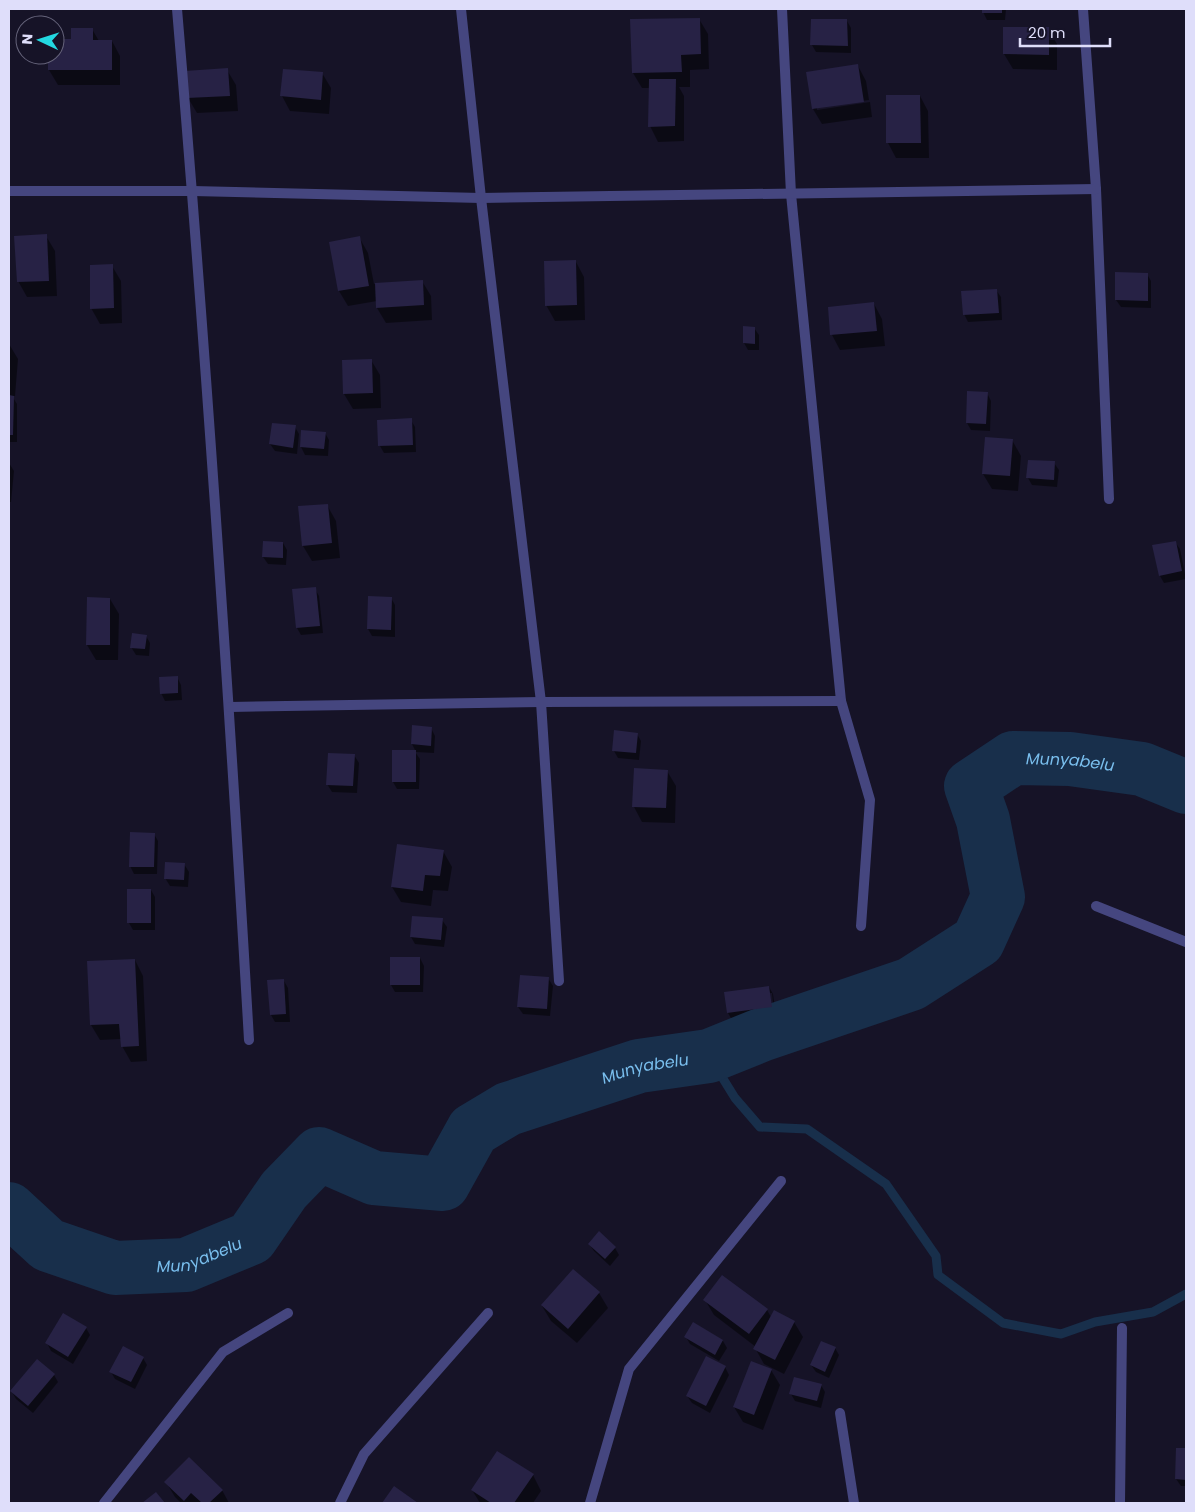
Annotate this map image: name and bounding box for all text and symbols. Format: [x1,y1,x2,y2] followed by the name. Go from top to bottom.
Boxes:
[15,15,65,65] north arrow
[1020,15,1110,47] scale bar
[1028,22,1066,43] text: 20 m
[17,33,37,45] text: N
[1026,747,1116,777] water label: Munyabelu
[598,1048,690,1090] water label: Munyabelu
[156,1232,246,1278] water label: Munyabelu

